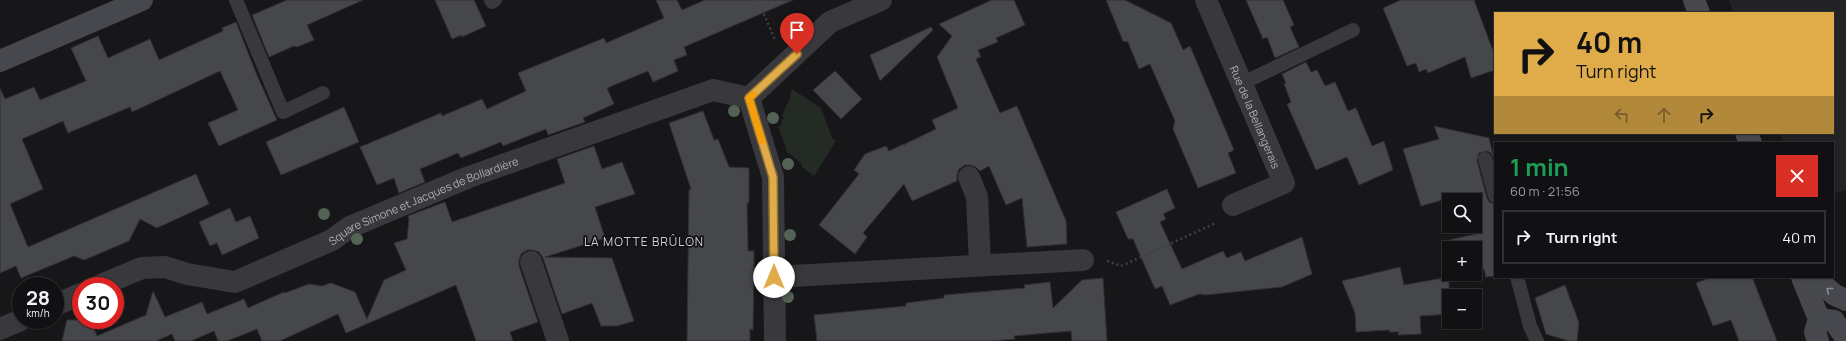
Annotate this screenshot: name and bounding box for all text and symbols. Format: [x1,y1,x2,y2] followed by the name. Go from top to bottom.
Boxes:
[780,13,814,54] pin
[786,19,808,41] icon: arrive
[1576,23,1642,61] text: 40 m
[1510,28,1562,80] icon: right
[1576,59,1657,83] text: Turn right
[1227,63,1284,171] street label: Rue de la Bellangerais
[1611,104,1633,126] icon: left
[1653,104,1675,126] icon: ahead
[1695,104,1717,126] icon: right
[1510,150,1569,183] text: 1 min
[325,152,521,248] street label: Square Simone et Jacques de Bollardière
[1776,155,1818,197] button: close
[1510,182,1580,200] text: 60 m · 21:56
[1442,193,1482,329] map controls
[1442,193,1482,233] button: search
[1512,226,1534,248] icon: right
[1546,227,1617,248] text: Turn right
[1782,227,1816,248] text: 40 m
[584,233,704,250] district label: LA MOTTE BRÛLON
[1442,241,1482,281] button: +
[753,256,795,298] position arrow
[72,277,124,329] speed limit sign: 30
[26,284,50,311] text: 28
[1826,288,1833,295] one-way arrow
[1442,289,1482,329] button: −
[26,306,50,320] text: km/h

